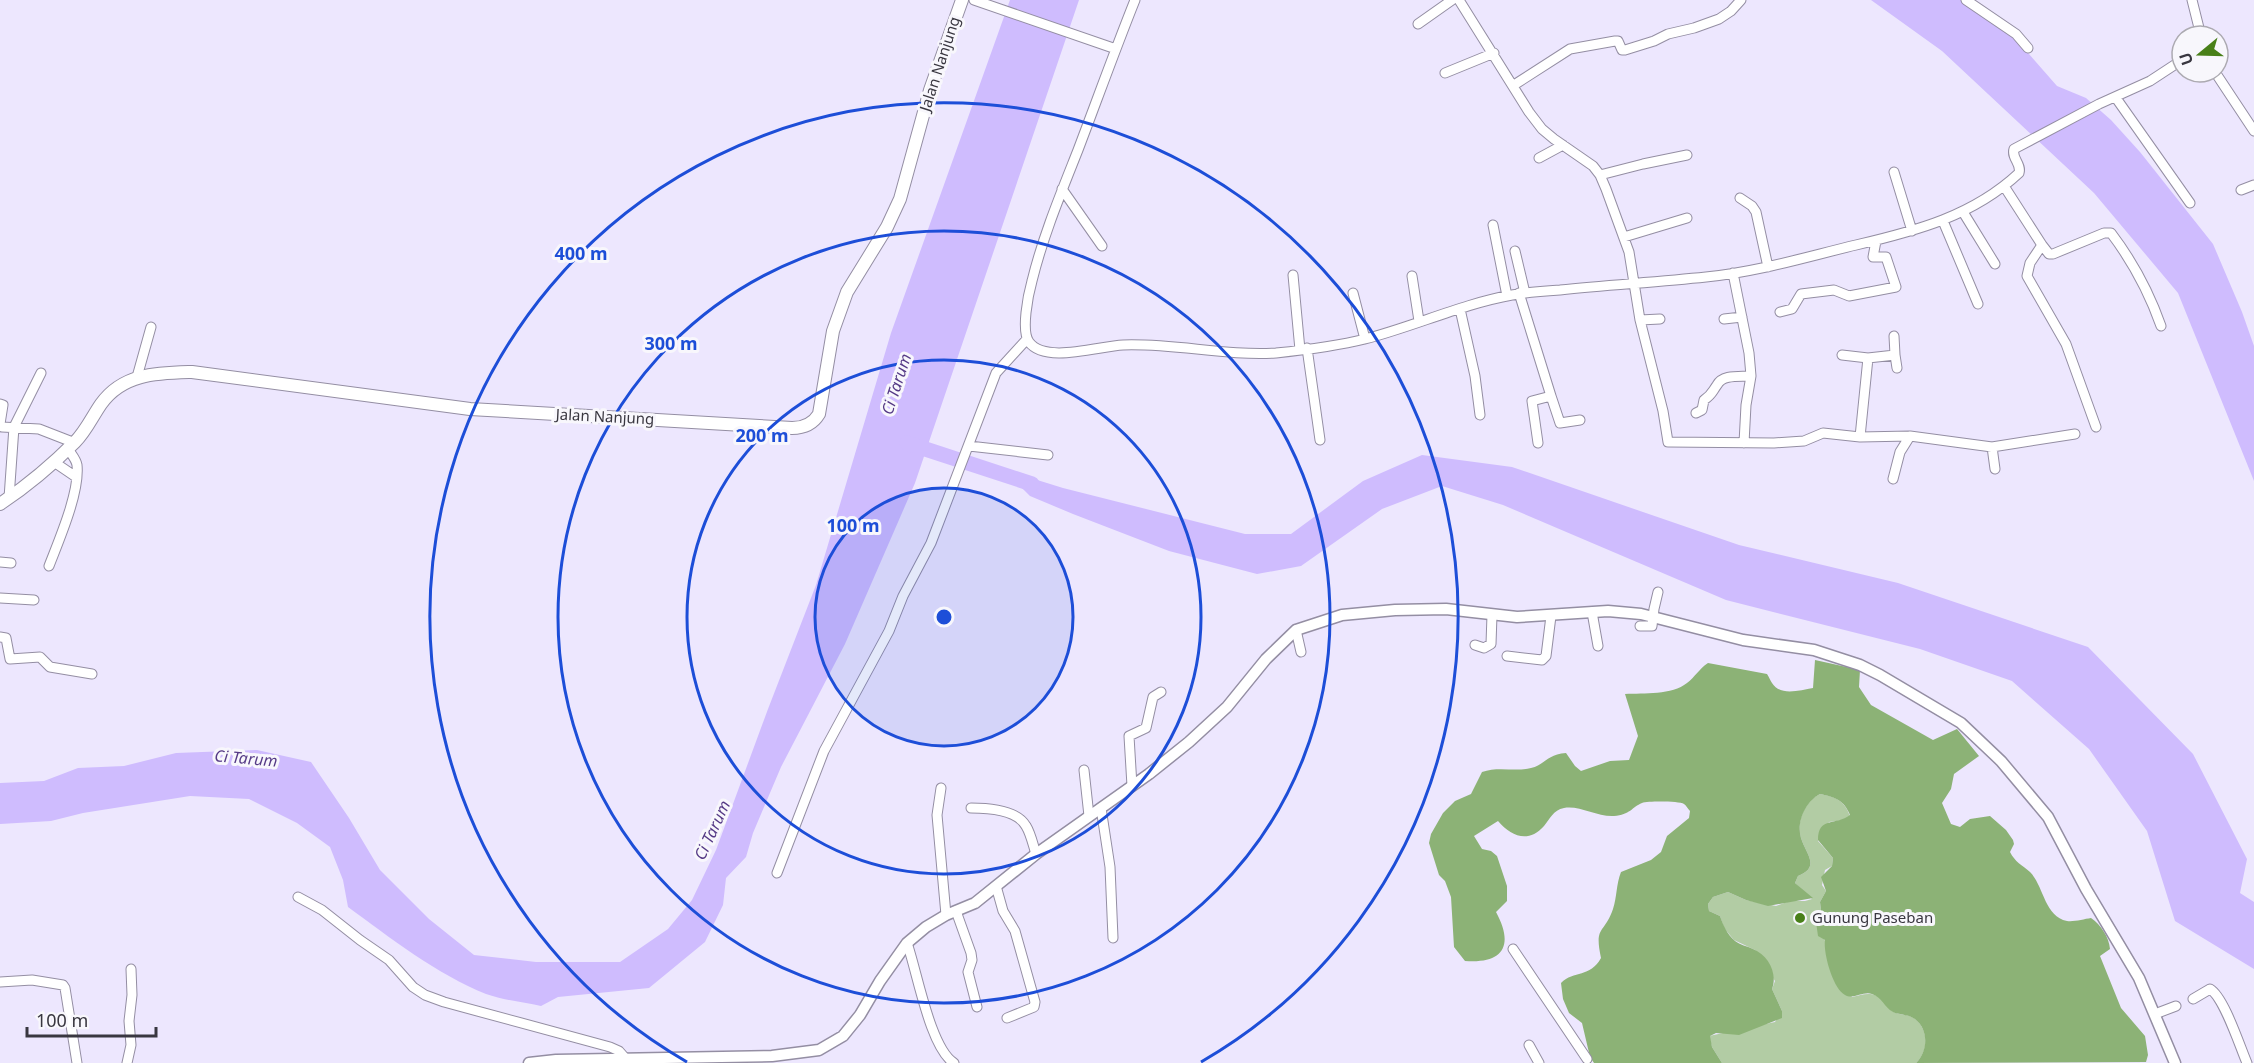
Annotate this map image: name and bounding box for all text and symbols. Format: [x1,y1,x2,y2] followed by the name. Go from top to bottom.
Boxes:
[914,14,964,116] street label: Jalan Nanjung
[2170,24,2230,84] north arrow
[2173,50,2198,68] text: U
[554,241,608,265] text: 400 m
[644,331,698,355] text: 300 m
[876,351,916,417] water label: Ci Tarum
[553,403,655,429] street label: Jalan Nanjung
[735,423,789,447] text: 200 m
[826,513,880,537] text: 100 m
[934,607,954,627] centre of rings
[214,744,278,772] water label: Ci Tarum
[689,797,735,863] water label: Ci Tarum
[1812,907,1933,927] place label: Gunung Paseban
[1793,911,1807,925] marker: Gunung Paseban
[27,1000,156,1038] scale bar
[36,1008,88,1032] text: 100 m

